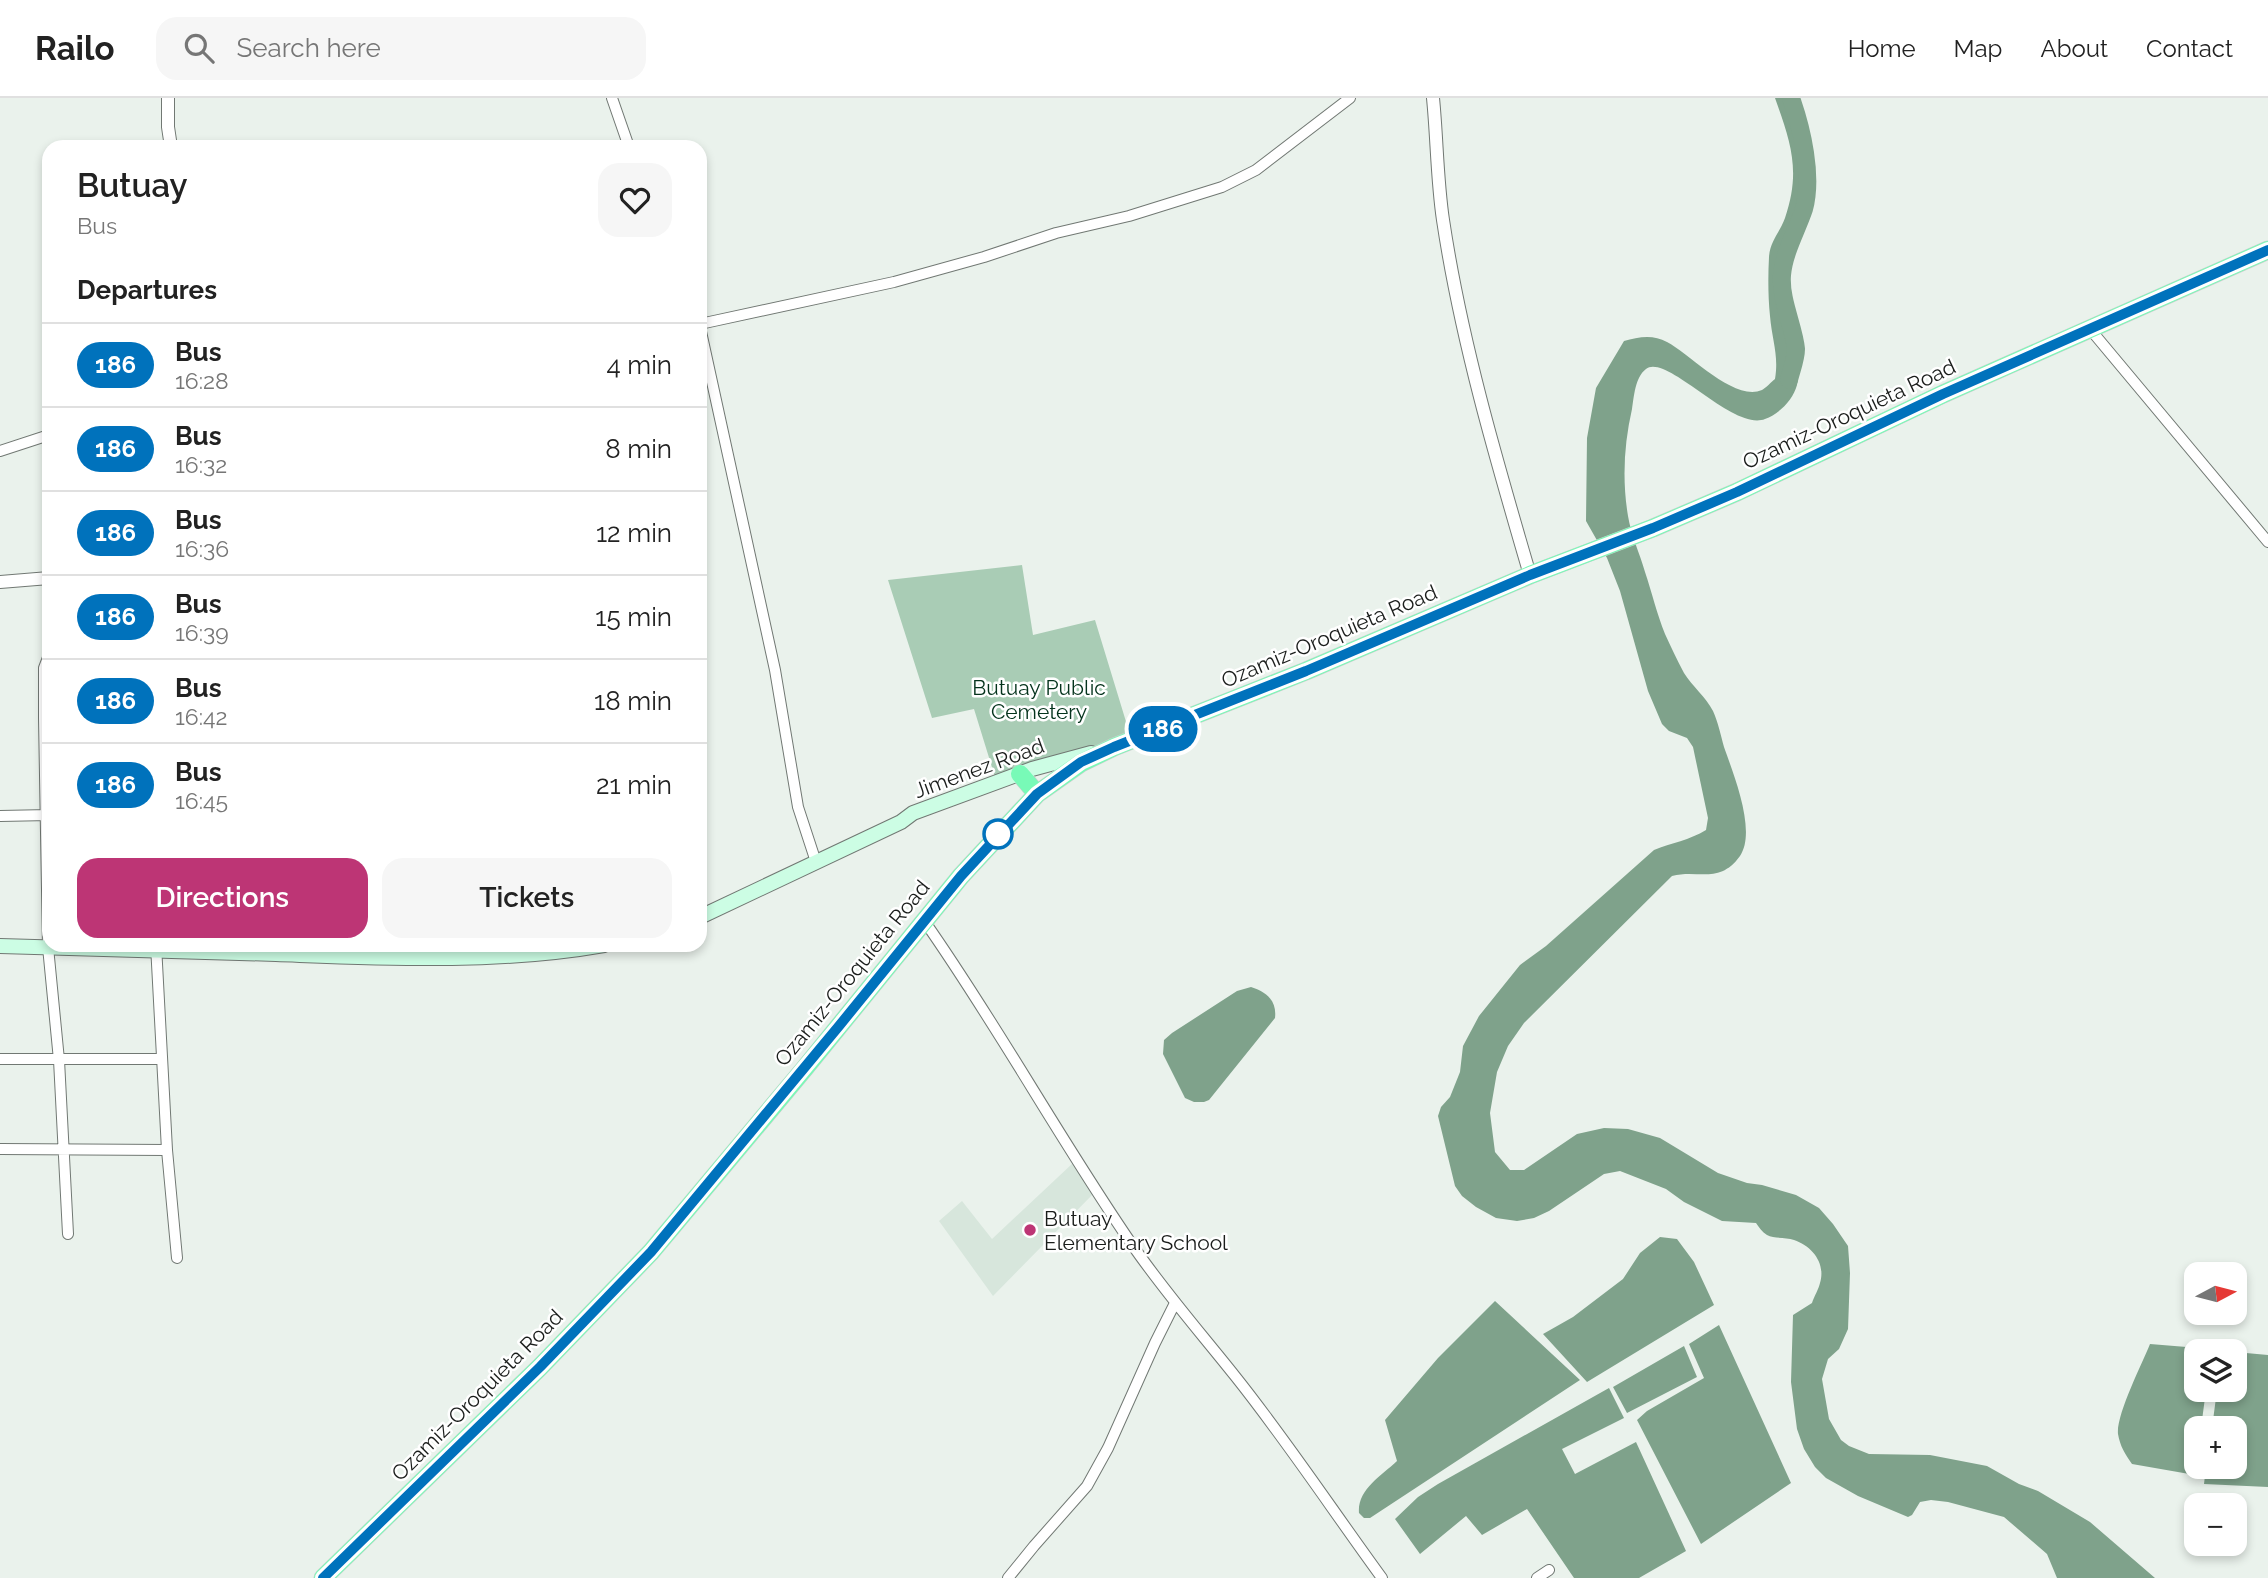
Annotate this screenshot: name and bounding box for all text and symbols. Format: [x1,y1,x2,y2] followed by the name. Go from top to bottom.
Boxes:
[156,17,646,80] search box
[35,29,114,68] text: Railo
[180,29,218,67] icon: search
[236,33,381,63] text: Search here
[1848,34,1916,63] text: Home
[1954,34,2002,63] text: Map
[2040,34,2108,63] text: About
[2146,34,2233,63] text: Contact
[598,163,672,237] button: heart
[77,166,188,205] text: Butuay
[77,212,117,239] text: Bus
[77,275,217,305] text: Departures
[175,337,222,367] text: Bus
[95,350,136,379] text: 186
[606,350,672,380] text: 4 min
[1739,354,1959,474] street label: Ozamiz-Oroquieta Road
[175,367,229,394] text: 16:28
[175,421,222,451] text: Bus
[95,434,136,463] text: 186
[605,434,672,464] text: 8 min
[175,451,227,478] text: 16:32
[175,505,222,535] text: Bus
[95,518,136,547] text: 186
[596,518,672,548] text: 12 min
[175,535,229,562] text: 16:36
[1217,579,1441,693] street label: Ozamiz-Oroquieta Road
[175,589,222,619] text: Bus
[95,602,136,631] text: 186
[595,602,672,632] text: 15 min
[175,619,229,646] text: 16:39
[175,673,222,703] text: Bus
[972,675,1106,724] park label: Butuay Public Cemetery
[95,686,136,715] text: 186
[594,686,672,716] text: 18 min
[175,703,228,730] text: 16:42
[1123,706,1203,752] line badge: 186
[1143,714,1183,743] text: 186
[910,733,1048,803] street label: Jimenez Road
[175,757,222,787] text: Bus
[95,770,136,799] text: 186
[596,770,672,800] text: 21 min
[175,787,228,814] text: 16:45
[983,819,1013,849] unlabelled marker
[77,858,368,938] button: Directions
[382,858,672,938] button: Tickets
[769,875,935,1071] street label: Ozamiz-Oroquieta Road
[1044,1206,1228,1255] place label: Butuay Elementary School
[1022,1222,1038,1238] marker: Butuay Elementary School
[2184,1262,2247,1325] north arrow
[2184,1262,2247,1556] map controls
[386,1304,568,1486] street label: Ozamiz-Oroquieta Road
[2184,1339,2247,1402] button: layers
[2184,1416,2247,1479] button: +
[2184,1493,2247,1556] button: −

